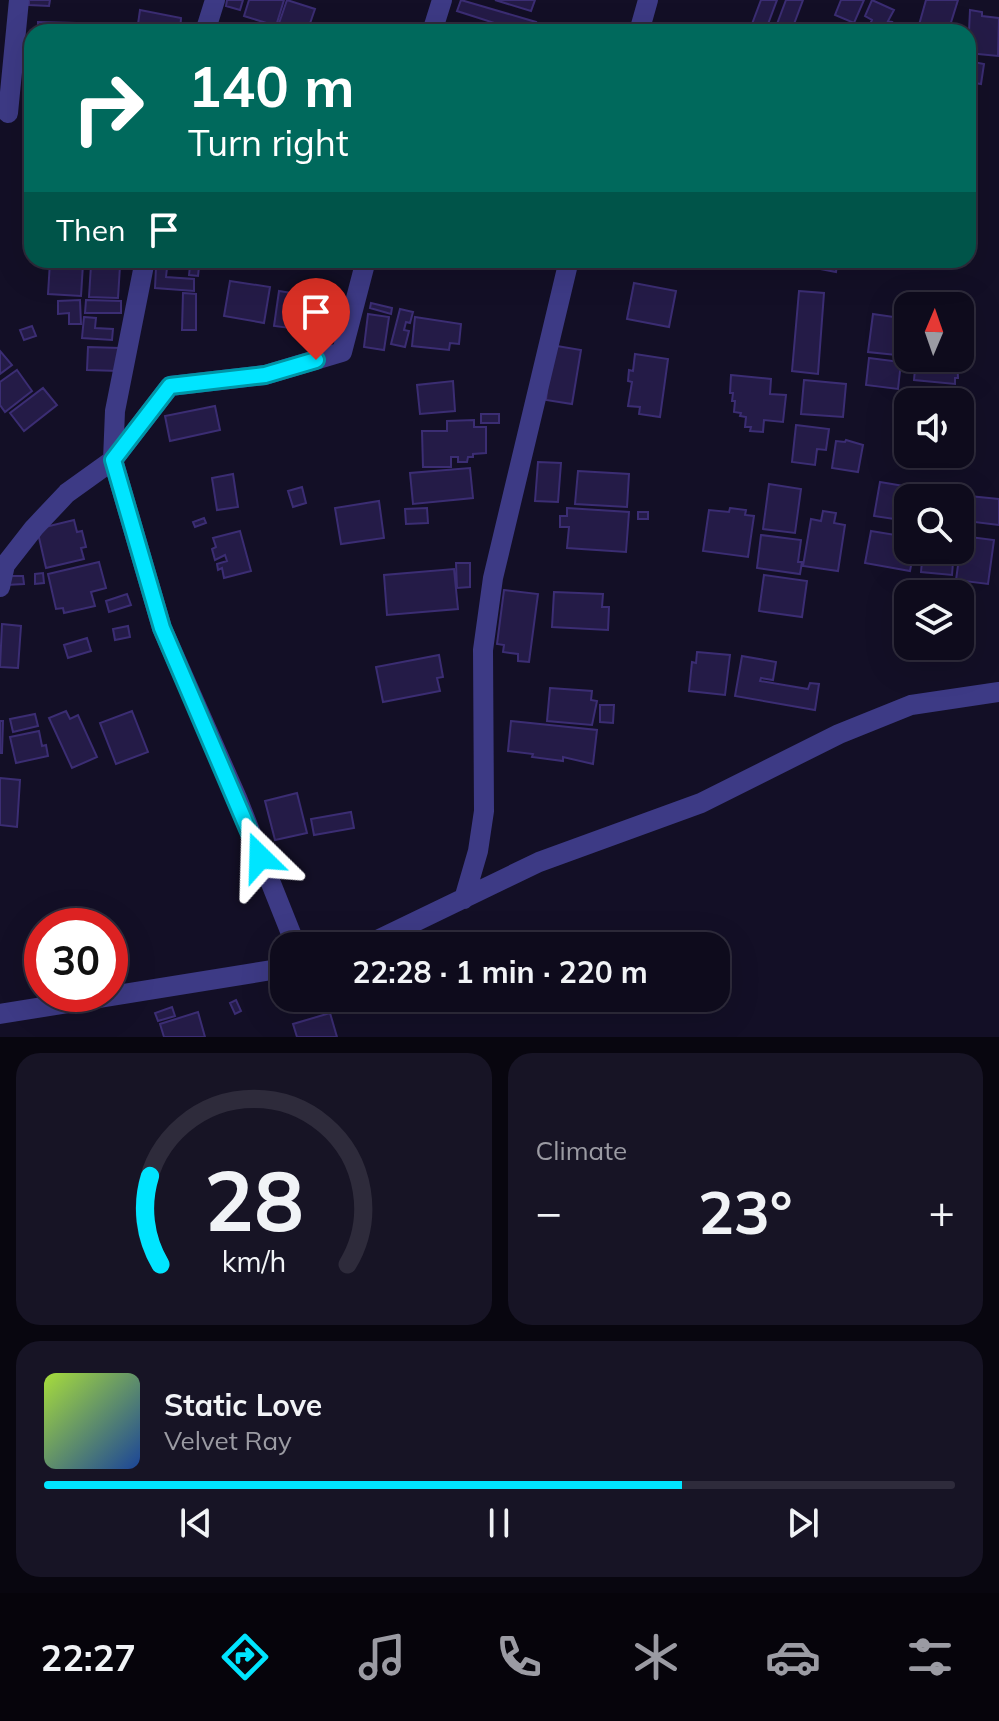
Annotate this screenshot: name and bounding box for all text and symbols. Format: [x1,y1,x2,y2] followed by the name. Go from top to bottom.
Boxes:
[188,51,355,121] text: 140 m
[56,56,160,160] icon: right
[188,120,349,165] text: Turn right
[142,208,186,252] icon: arrive
[56,211,126,249] text: Then
[282,278,350,360] pin
[294,290,338,334] icon: arrive
[894,292,974,372] north arrow
[894,292,974,660] map controls
[894,388,974,468] button: sound
[894,484,974,564] button: search
[894,580,974,660] button: layers
[218,815,302,899] position arrow
[24,908,128,1012] speed limit sign: 30
[352,953,648,991] text: 22:28 · 1 min · 220 m
[536,1134,627,1167] text: Climate
[204,1147,304,1252] text: 28
[698,1174,793,1249] text: 23°
[536,1184,562,1239] text: −
[929,1184,955,1239] text: +
[221,1243,286,1279] text: km/h
[164,1386,322,1424] text: Static Love
[164,1424,292,1457] text: Velvet Ray
[174,1501,218,1545] icon: previous
[477,1501,521,1545] icon: pause
[781,1501,825,1545] icon: next
[217,1629,273,1685] icon: directions
[354,1629,410,1685] icon: music
[491,1629,547,1685] icon: phone
[628,1629,684,1685] icon: climate
[765,1629,821,1685] icon: car
[902,1629,958,1685] icon: filters
[41,1635,136,1680] text: 22:27

